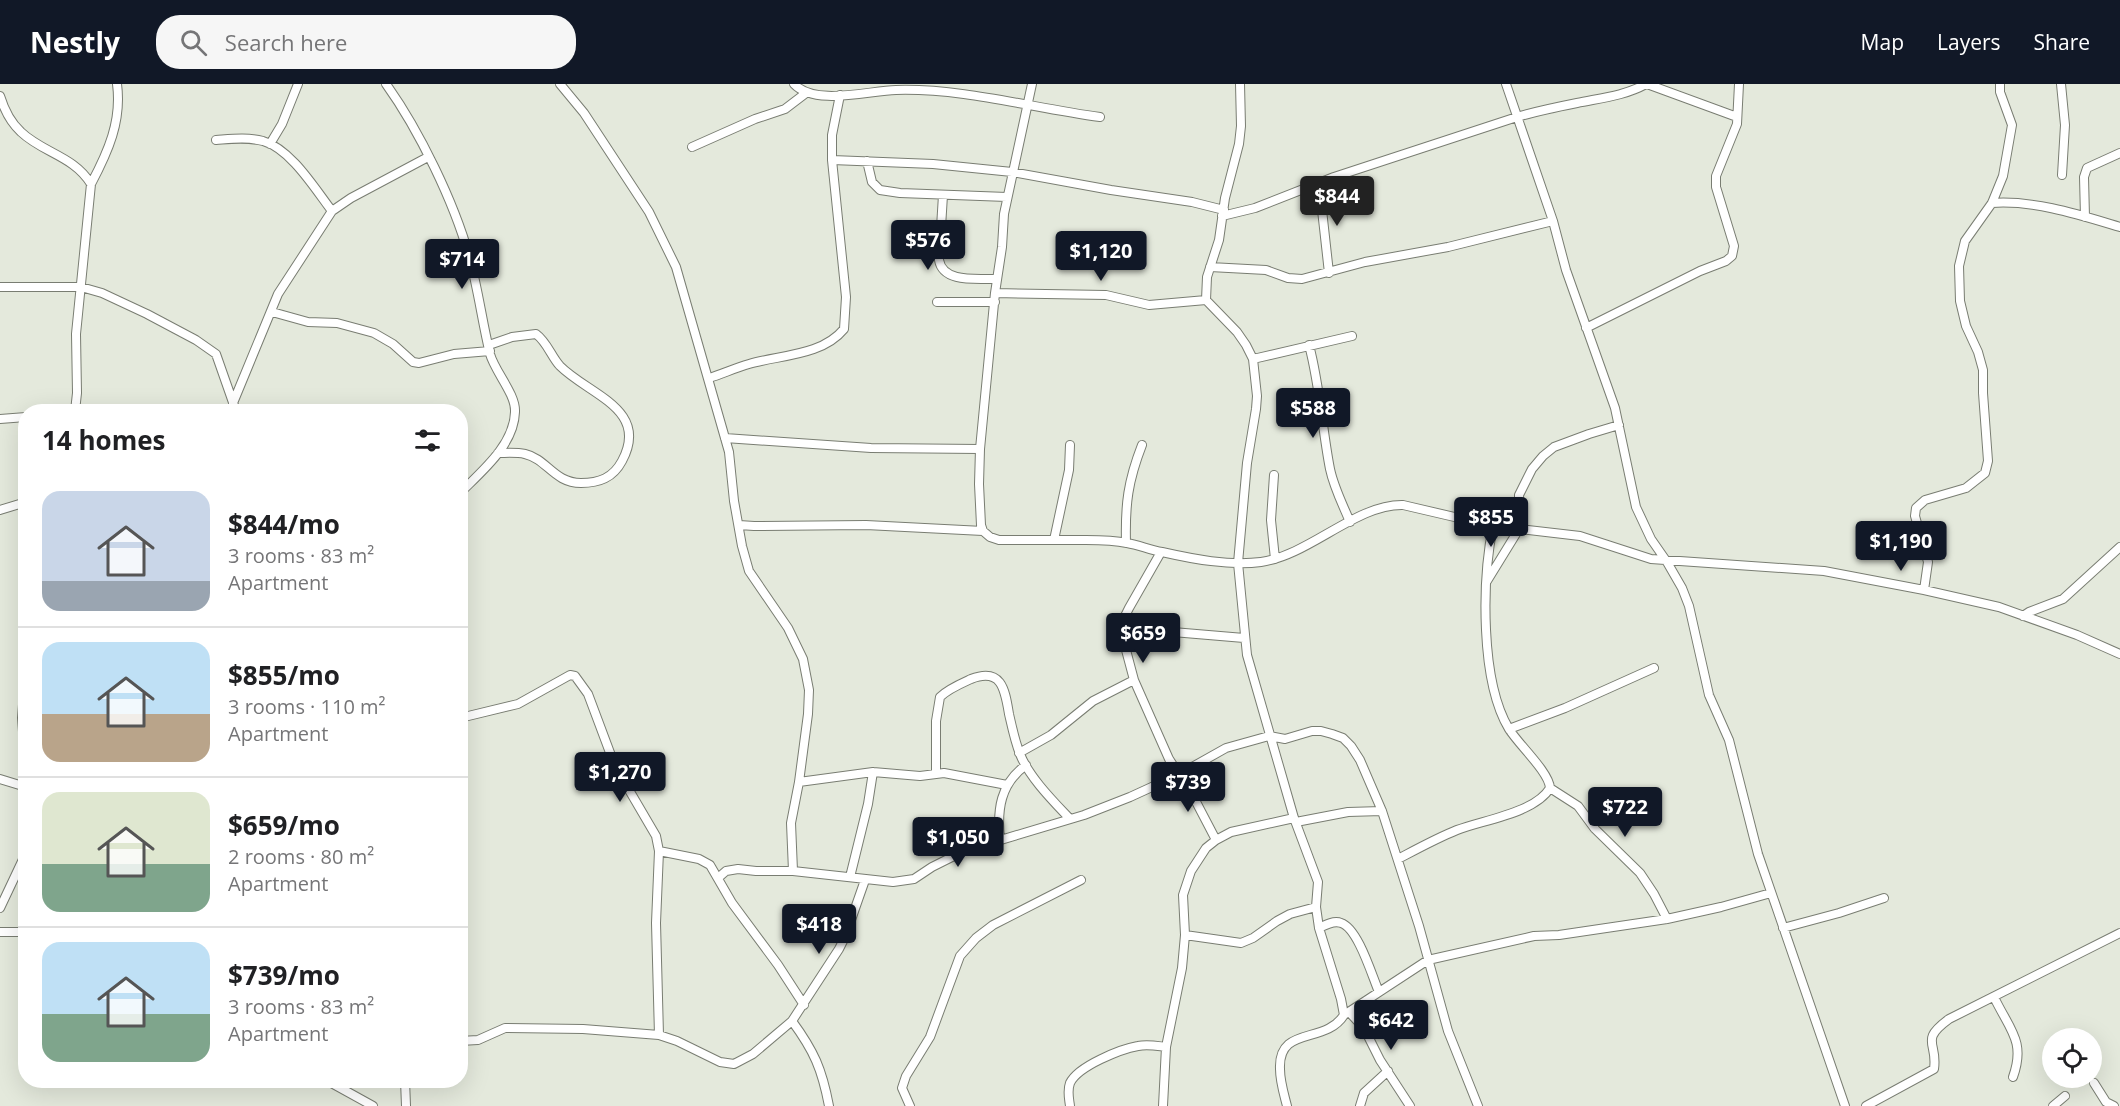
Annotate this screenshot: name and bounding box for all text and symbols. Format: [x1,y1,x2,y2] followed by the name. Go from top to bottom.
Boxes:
[156,15,576,69] search box
[30,23,120,61] text: Nestly
[177,26,210,59] icon: search
[225,27,347,57] text: Search here
[1861,28,1904,56] text: Map
[1937,28,2001,56] text: Layers
[2034,28,2090,56] text: Share
[1301,176,1373,227] pin: $844
[1314,182,1360,209] text: $844
[892,220,964,271] pin: $576
[905,226,951,253] text: $576
[1052,231,1150,282] pin: $1,120
[1070,237,1132,264] text: $1,120
[426,239,498,290] pin: $714
[439,245,485,272] text: $714
[1277,388,1349,439] pin: $588
[1290,394,1336,421] text: $588
[42,422,166,458] text: 14 homes
[411,424,444,457] icon: filters
[1455,497,1527,548] pin: $855
[1468,503,1514,530] text: $855
[228,506,340,542] text: $844/mo
[90,515,162,587] icon: home
[1852,521,1950,572] pin: $1,190
[1870,527,1932,554] text: $1,190
[228,542,374,569] text: 3 rooms · 83 m²
[228,569,328,596] text: Apartment
[1107,613,1179,664] pin: $659
[1120,619,1166,646] text: $659
[228,657,340,693] text: $855/mo
[90,666,162,738] icon: home
[228,693,386,720] text: 3 rooms · 110 m²
[228,720,328,747] text: Apartment
[571,752,669,803] pin: $1,270
[589,758,651,785] text: $1,270
[1152,762,1224,813] pin: $739
[1165,768,1211,795] text: $739
[1589,787,1661,838] pin: $722
[1602,793,1648,820] text: $722
[228,807,340,843] text: $659/mo
[90,816,162,888] icon: home
[909,817,1007,868] pin: $1,050
[927,823,989,850] text: $1,050
[228,843,374,870] text: 2 rooms · 80 m²
[228,870,328,897] text: Apartment
[783,904,855,955] pin: $418
[796,910,842,937] text: $418
[228,957,340,993] text: $739/mo
[90,966,162,1038] icon: home
[228,993,374,1020] text: 3 rooms · 83 m²
[1355,1000,1427,1051] pin: $642
[1368,1006,1414,1033] text: $642
[228,1020,328,1047] text: Apartment
[2042,1028,2102,1088] map controls
[2042,1028,2102,1088] button: locate

